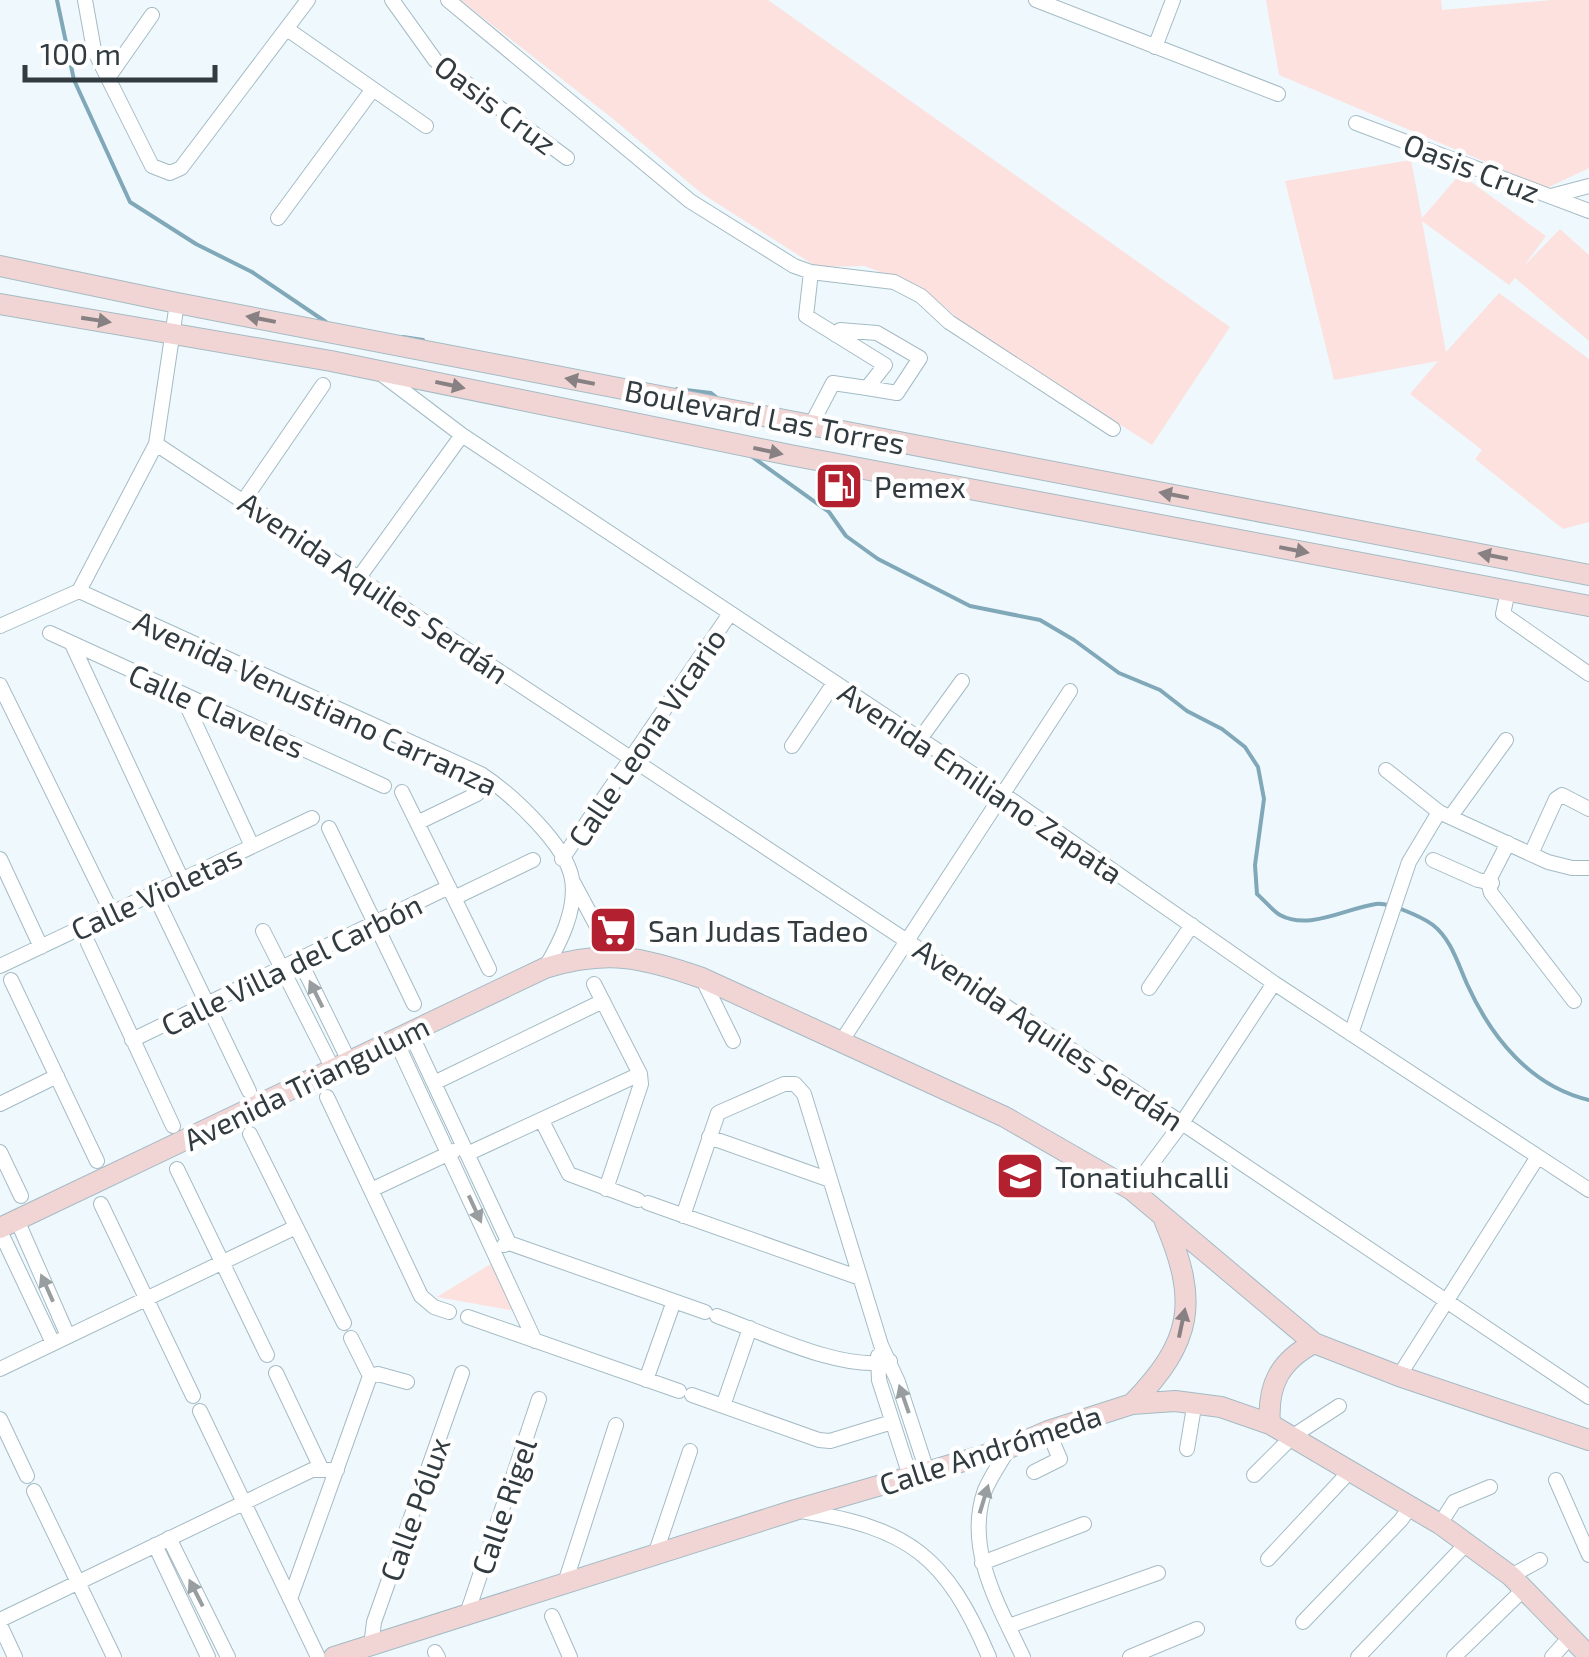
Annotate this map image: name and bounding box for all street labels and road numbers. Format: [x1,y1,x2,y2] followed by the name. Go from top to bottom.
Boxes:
[428,47,564,161] street label: Oasis Cruz
[1399,125,1545,209] street label: Oasis Cruz
[622,371,908,461] street label: Boulevard Las Torres
[232,483,516,691] street label: Avenida Aquiles Serdán
[128,602,504,802] street label: Avenida Venustiano Carranza
[560,621,732,853] street label: Calle Leona Vicario
[123,655,311,765] street label: Calle Claveles
[832,673,1130,891] street label: Avenida Emiliano Zapata
[65,837,247,947] street label: Calle Violetas
[155,885,427,1043] street label: Calle Villa del Carbón
[907,930,1191,1138] street label: Avenida Aquiles Serdán
[177,1007,435,1157] street label: Avenida Triangulum
[874,1396,1106,1502] street label: Calle Andrómeda
[371,1432,457,1586] street label: Calle Pólux
[463,1433,543,1579] street label: Calle Rigel

